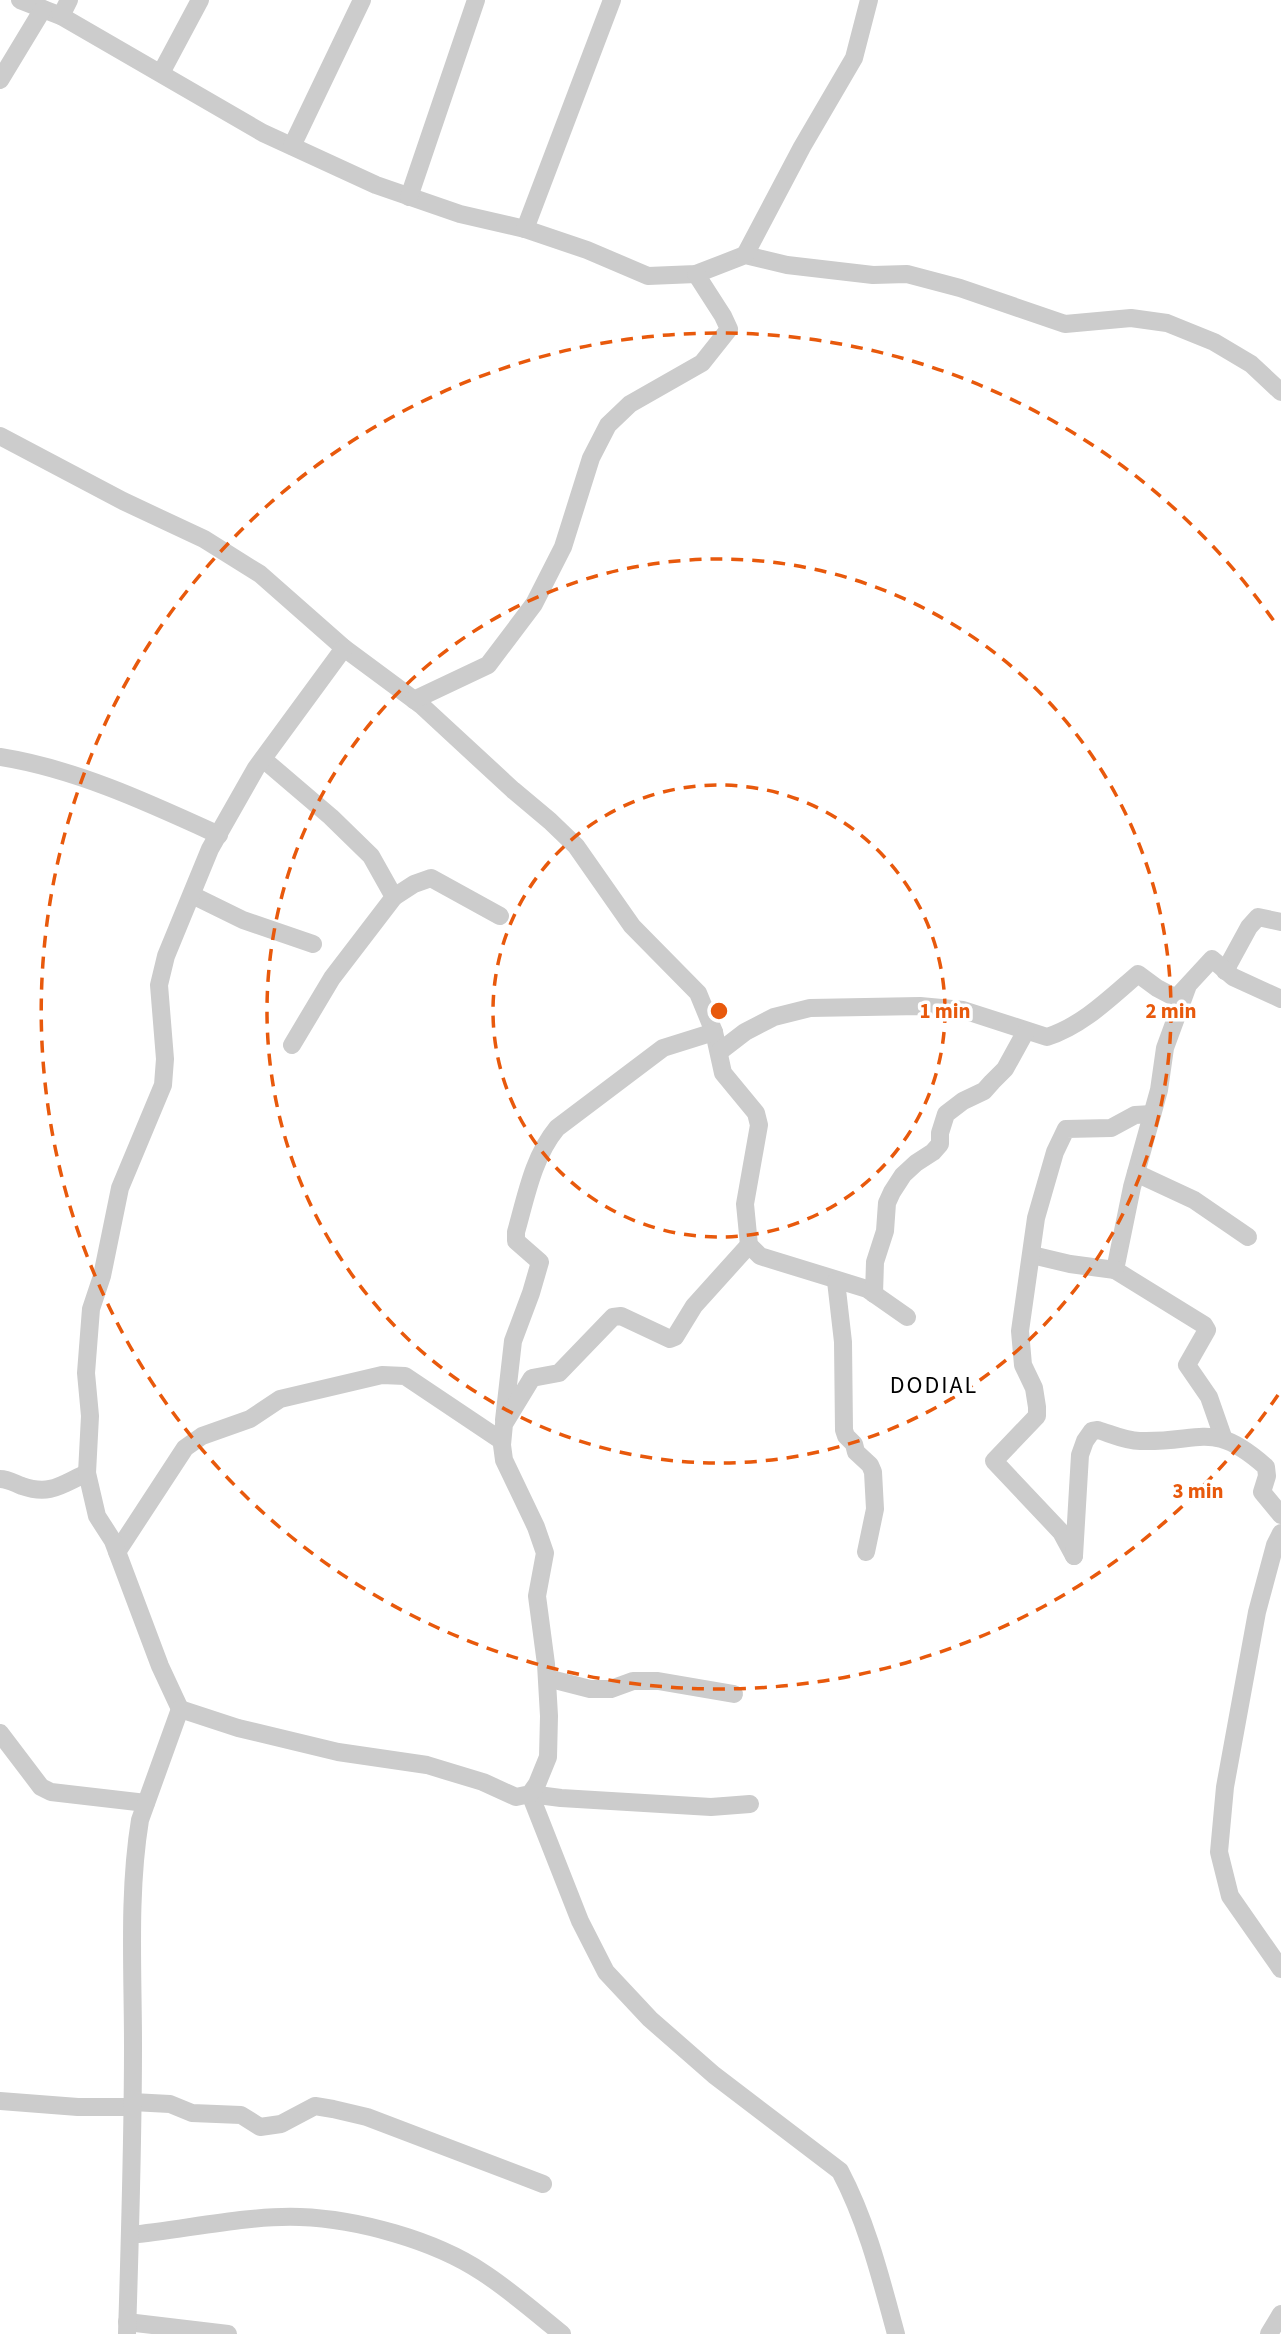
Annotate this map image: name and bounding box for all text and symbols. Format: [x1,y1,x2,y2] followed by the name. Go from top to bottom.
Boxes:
[919,996,971,1026] text: 1 min
[1145,996,1197,1026] text: 2 min
[707,999,731,1023] centre of rings
[890,1368,978,1403] district label: DODIAL
[1172,1476,1224,1506] text: 3 min

